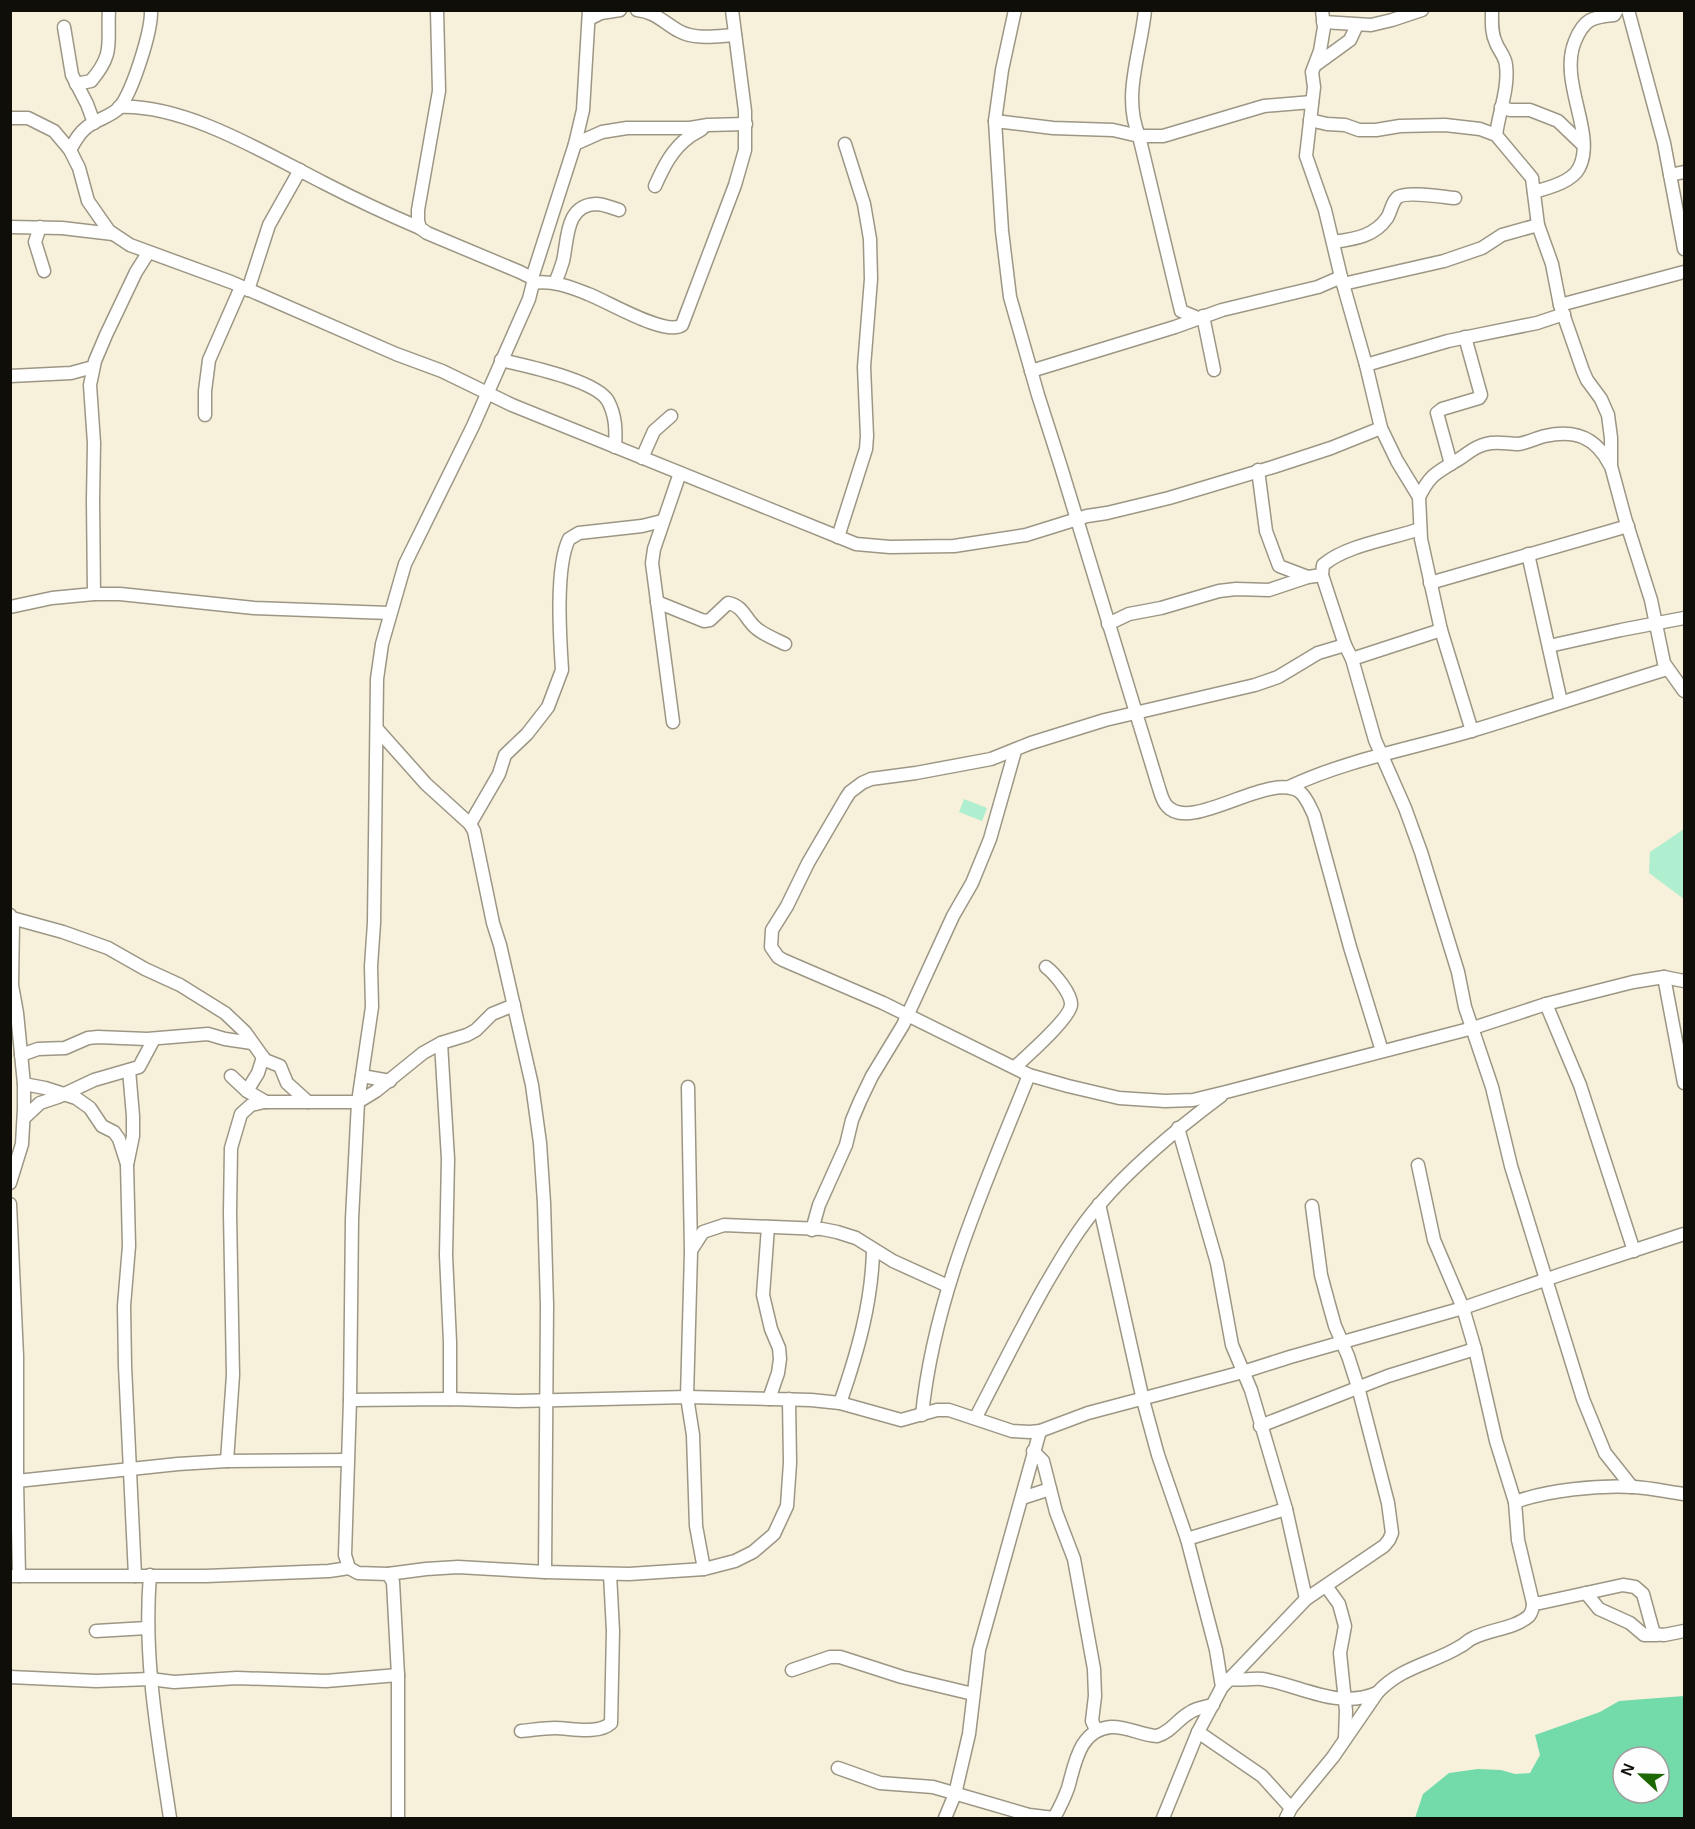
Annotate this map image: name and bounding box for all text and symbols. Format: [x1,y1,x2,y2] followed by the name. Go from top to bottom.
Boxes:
[1611,1745,1671,1805] north arrow
[1618,1761,1638,1778] text: N

